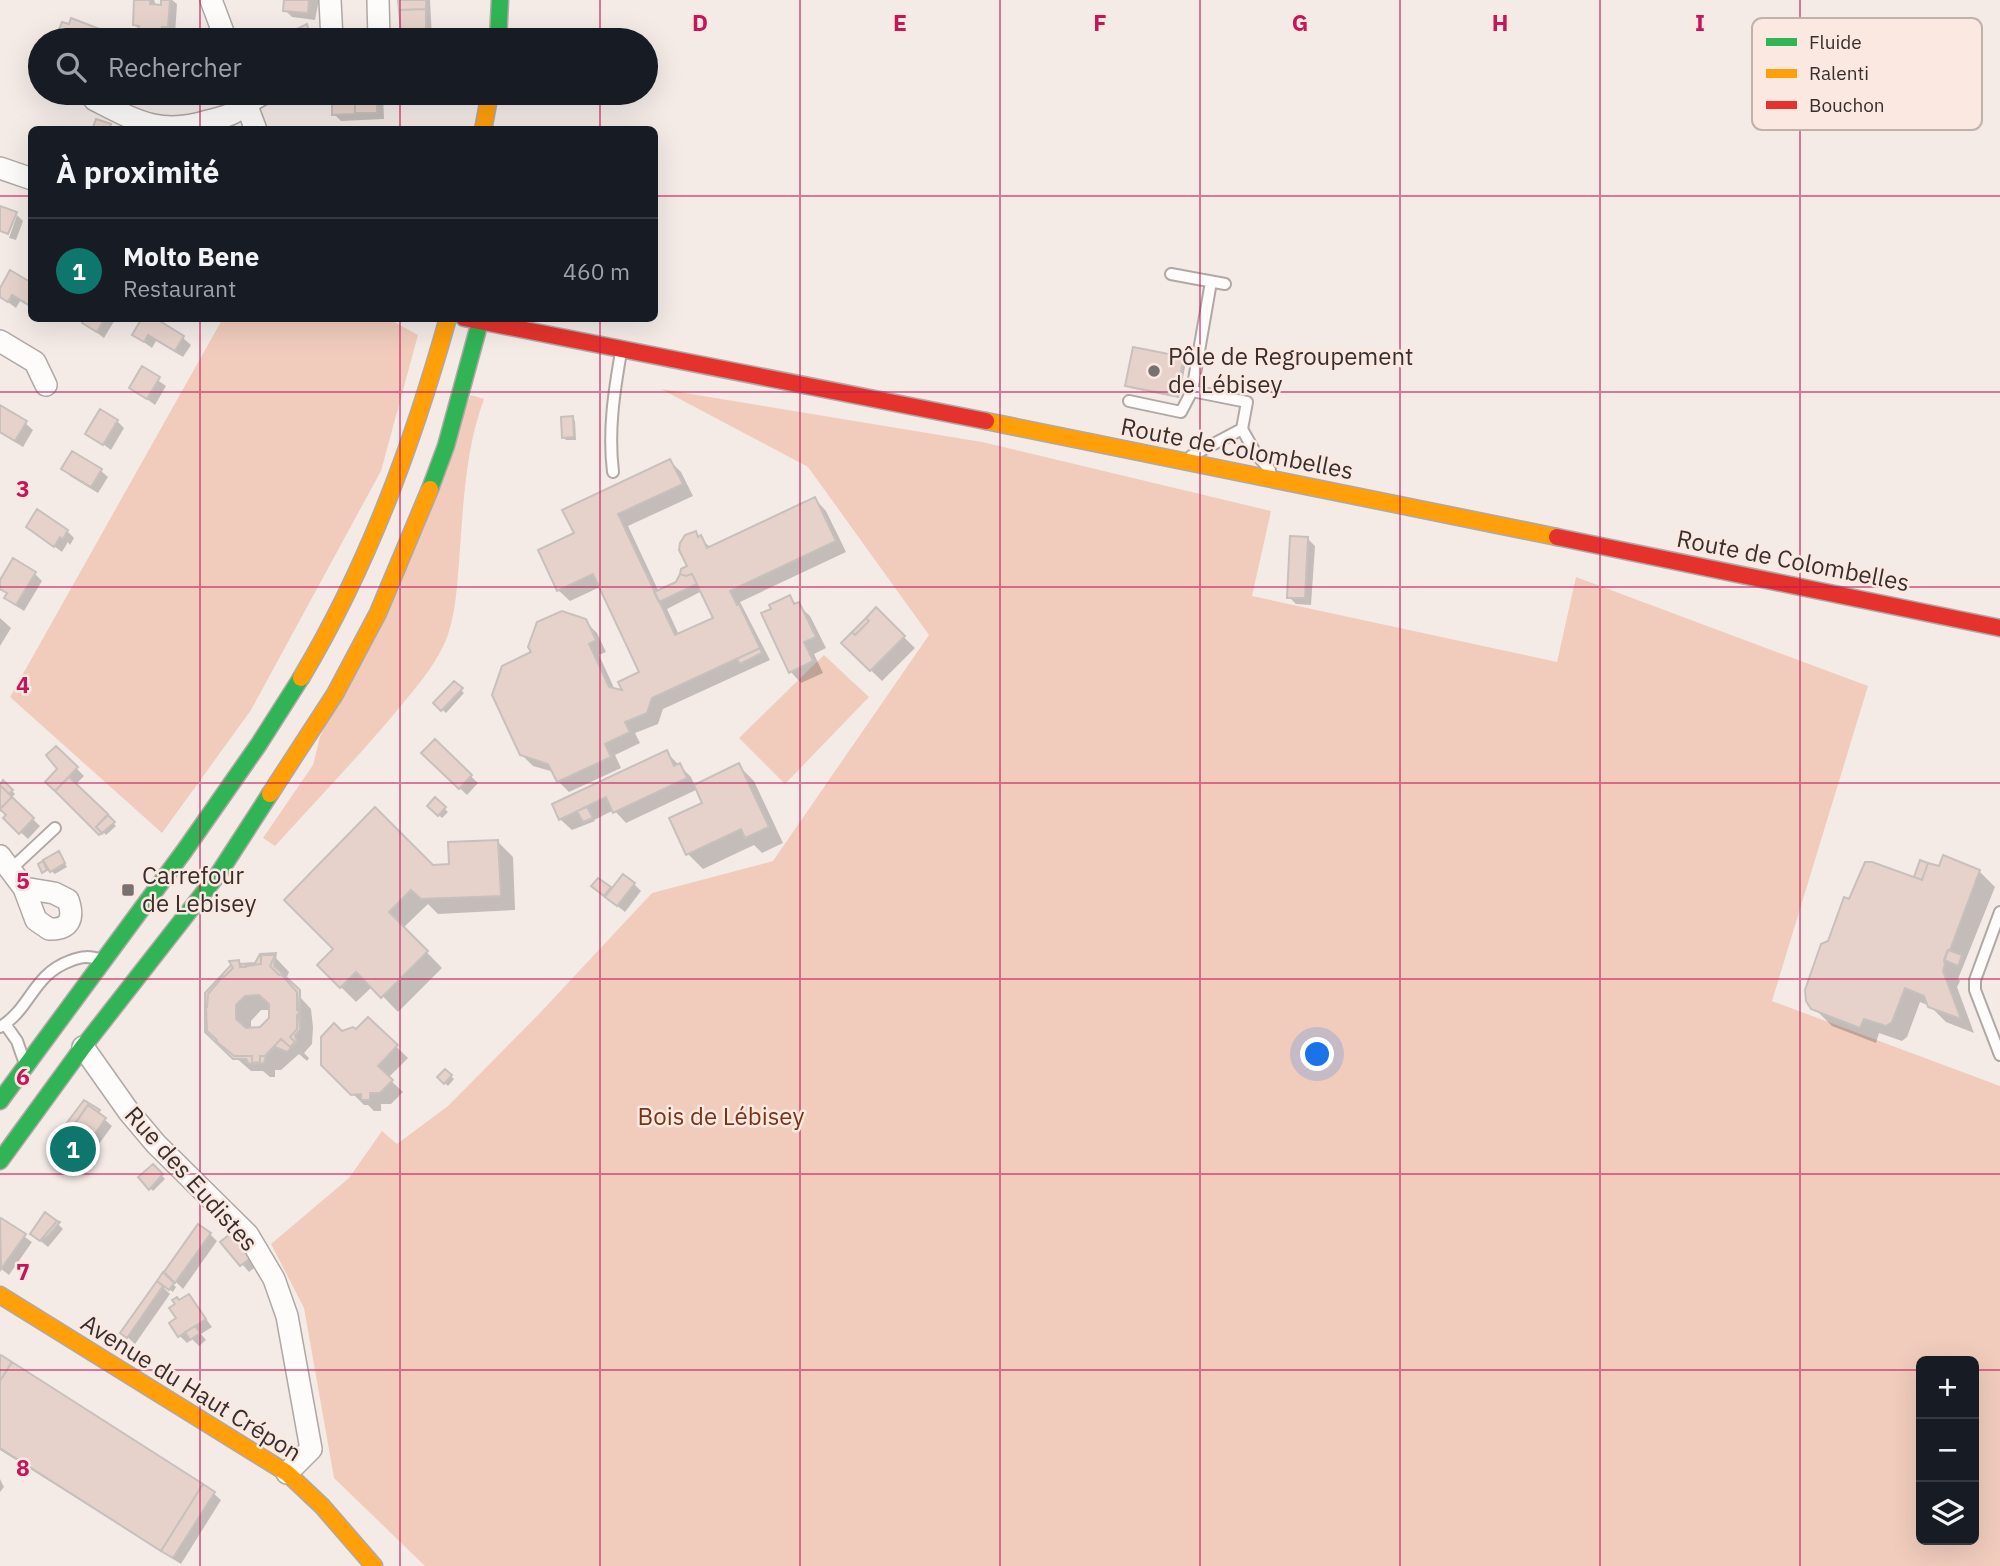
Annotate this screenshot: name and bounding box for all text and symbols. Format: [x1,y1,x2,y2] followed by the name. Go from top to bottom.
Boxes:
[692,7,708,37] text: D
[893,7,907,37] text: E
[1093,7,1107,37] text: F
[1292,7,1308,37] text: G
[1492,7,1508,37] text: H
[1695,7,1705,37] text: I
[1752,18,1982,130] legend
[28,28,658,105] search box
[1809,30,1862,54] text: Fluide
[52,48,90,86] icon: search
[108,50,242,84] text: Rechercher
[1809,61,1869,85] text: Ralenti
[1809,93,1885,117] text: Bouchon
[56,152,219,191] text: À proximité
[123,239,259,273] text: Molto Bene
[72,256,86,286] text: 1
[563,256,630,286] text: 460 m
[123,273,236,303] text: Restaurant
[1168,340,1414,400] place label: Pôle de Regroupement de Lébisey
[1146,363,1162,379] marker: Pôle de Regroupement de Lébisey
[1118,410,1356,486] street label: Route de Colombelles
[16,473,30,503] text: 3
[1674,522,1912,598] street label: Route de Colombelles
[16,669,30,699] text: 4
[142,859,256,919] place label: Carrefour de Lebisey
[16,865,30,895] text: 5
[120,882,136,898] marker: Carrefour de Lebisey
[1300,1037,1334,1071] your location
[16,1061,30,1091] text: 6
[118,1099,265,1258] street label: Rue des Eudistes
[638,1100,804,1132] park label: Bois de Lébisey
[50,1123,96,1175] pin: 1
[16,1256,30,1286] text: 7
[75,1306,308,1468] street label: Avenue du Haut Crépon
[1916,1356,1979,1545] map controls
[1916,1356,1979,1419] button: +
[1916,1419,1979,1482] button: −
[16,1452,30,1482] text: 8
[1916,1482,1979,1545] button: layers

